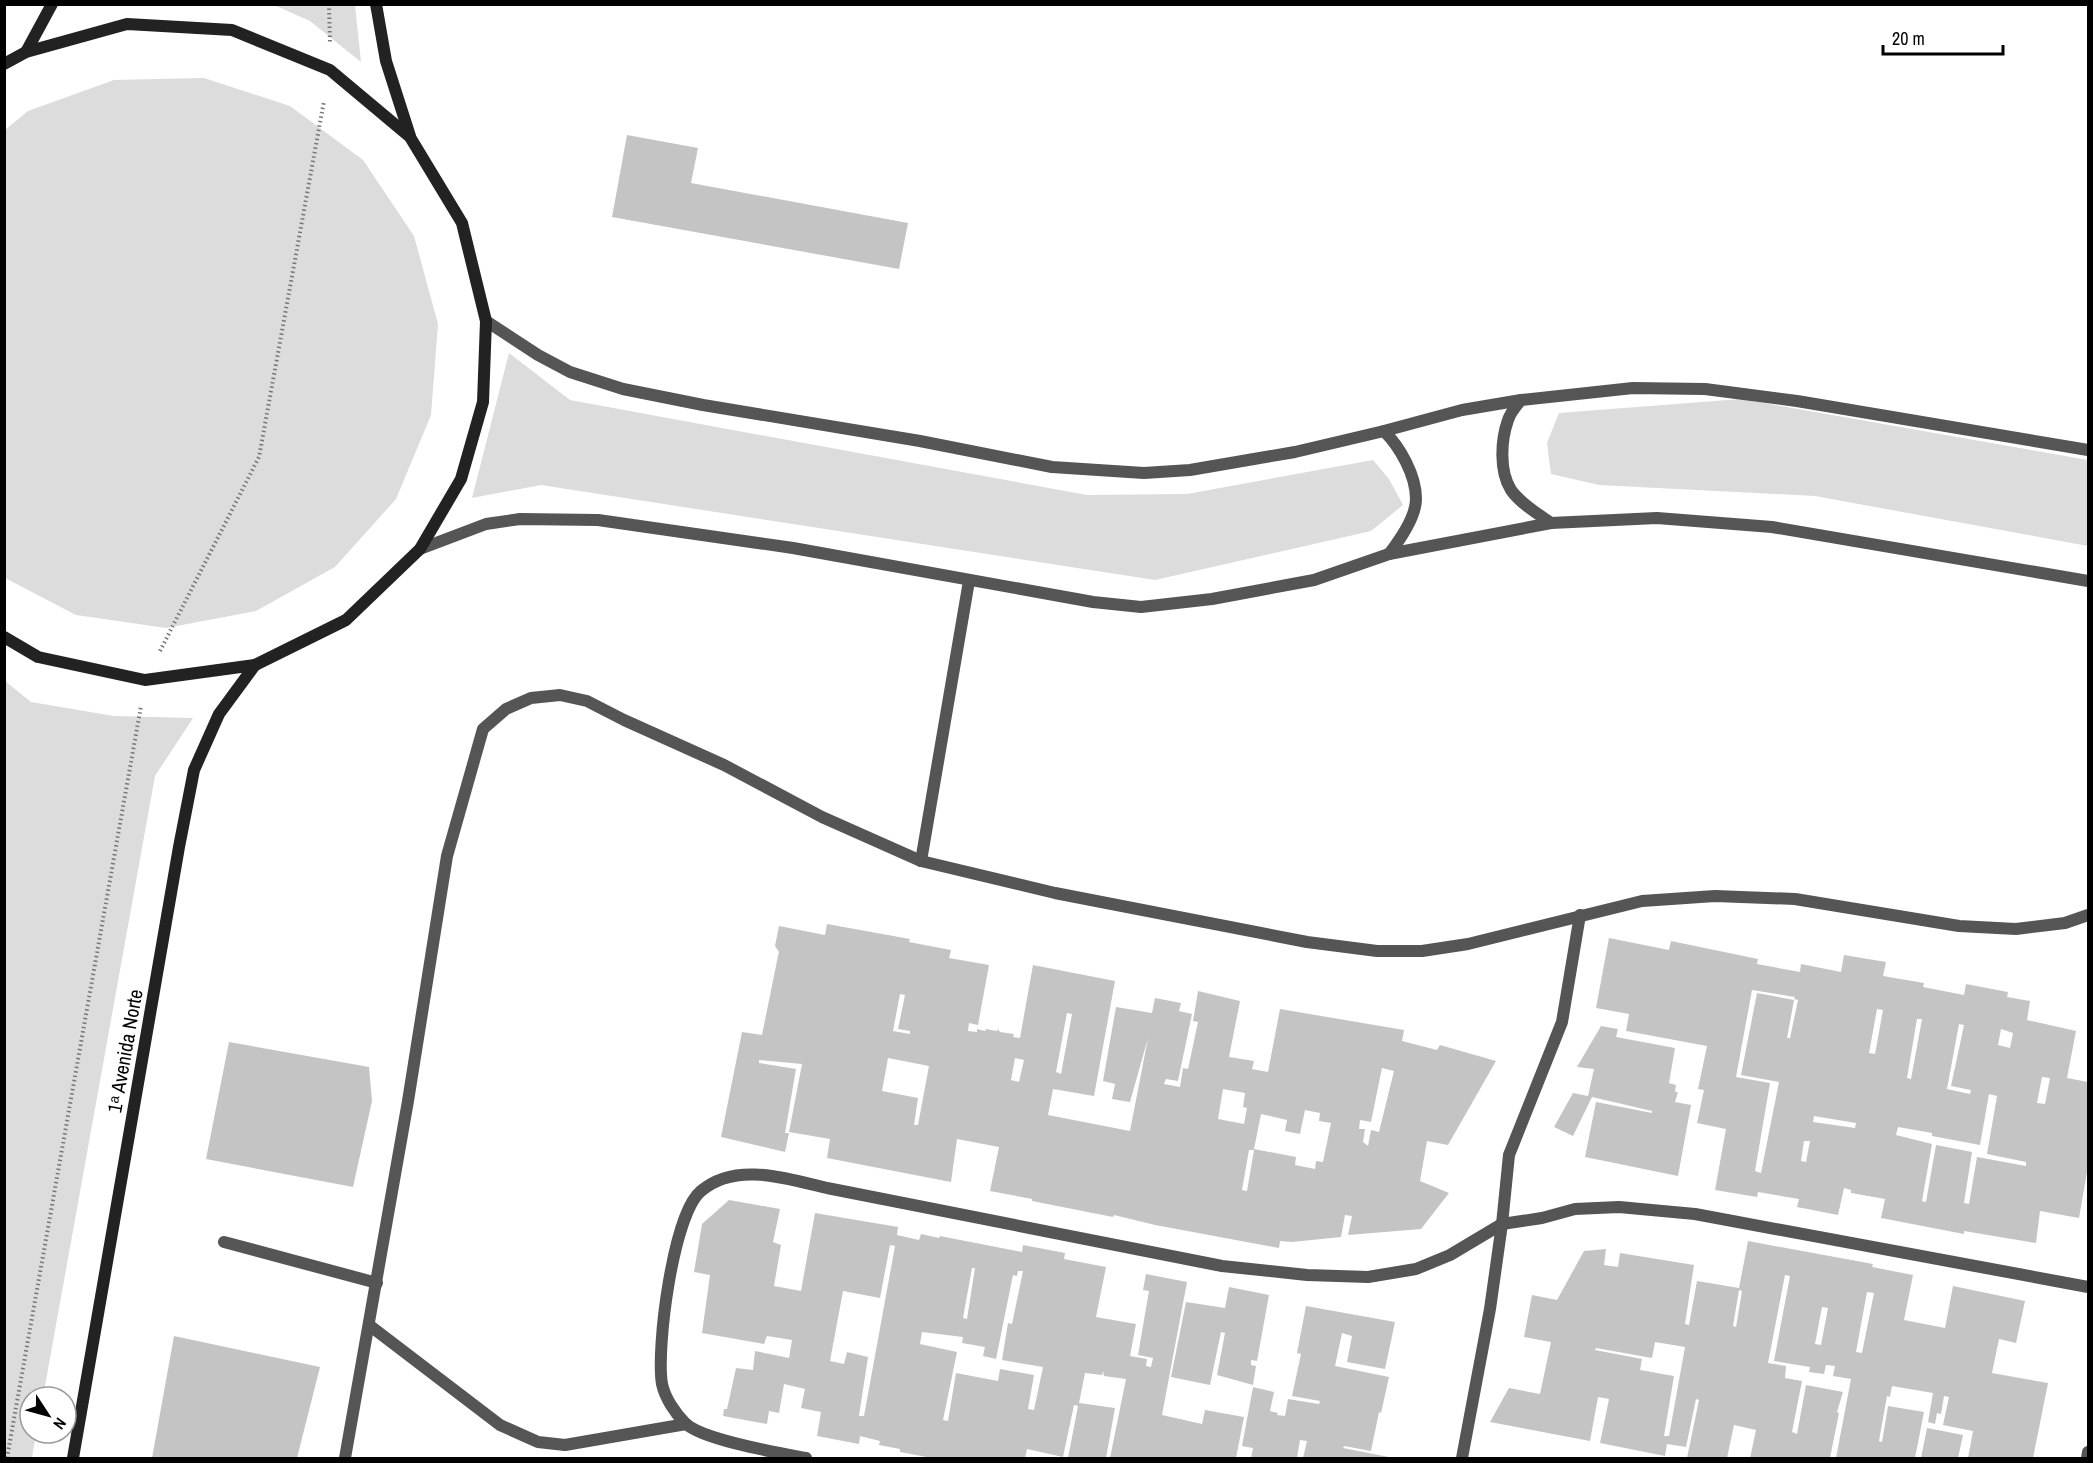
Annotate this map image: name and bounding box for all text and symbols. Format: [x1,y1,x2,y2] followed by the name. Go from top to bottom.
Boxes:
[1883,18,2003,56] scale bar
[1892,26,1925,51] text: 20 m
[100,987,149,1115] street label: 1ᵃ Avenida Norte
[18,1385,78,1445] north arrow
[48,1414,72,1434] text: N

